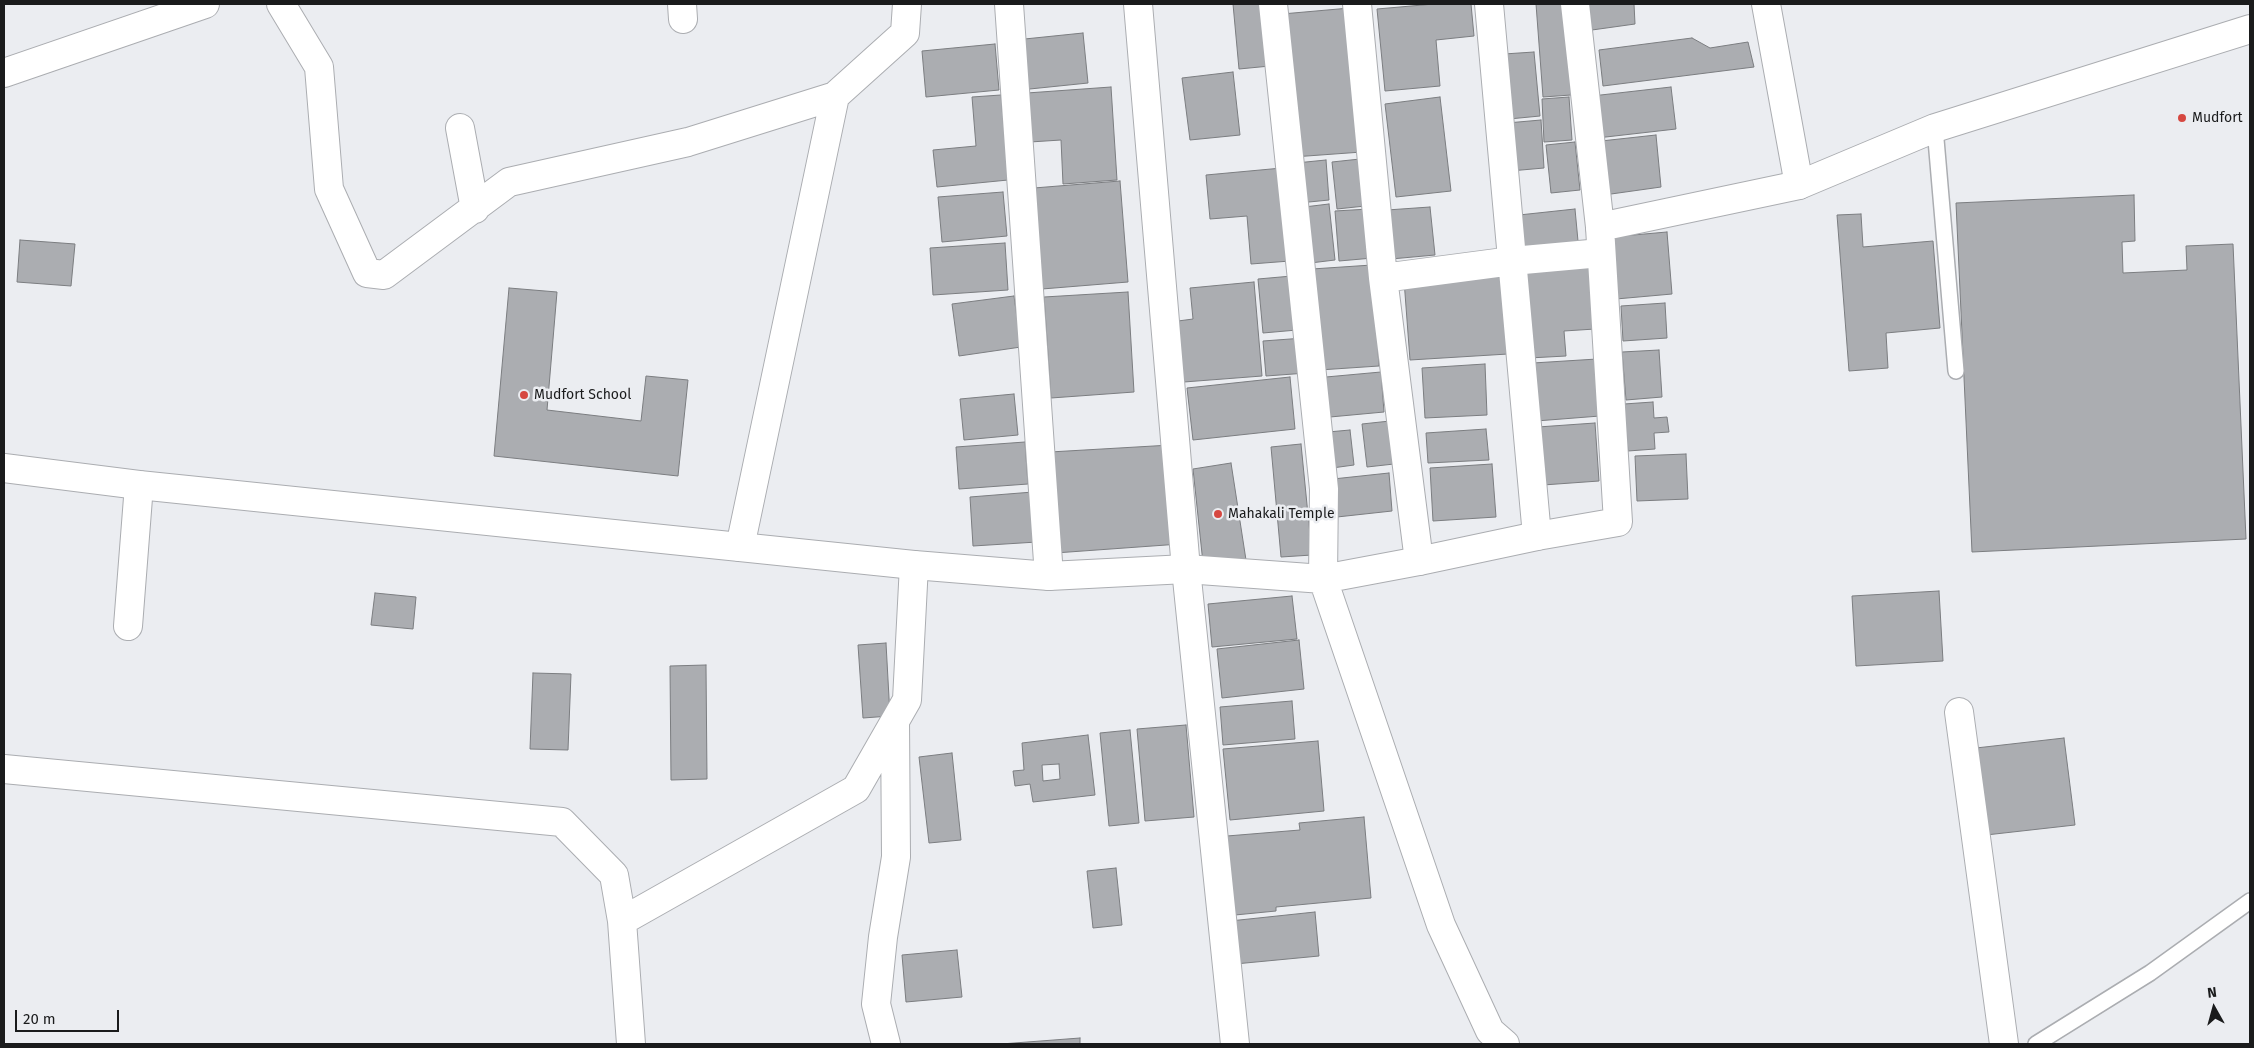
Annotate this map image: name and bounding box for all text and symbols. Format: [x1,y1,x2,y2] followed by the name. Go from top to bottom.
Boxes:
[2192,110,2243,126] place label: Mudfort
[2176,112,2188,124] marker: Mudfort
[534,387,631,403] place label: Mudfort School
[518,389,530,401] marker: Mudfort School
[1228,506,1335,522] place label: Mahakali Temple
[1212,508,1224,520] marker: Mahakali Temple
[2189,983,2239,1033] north arrow
[2206,984,2218,1002] text: N
[18,1000,121,1032] scale bar
[23,1010,56,1028] text: 20 m

